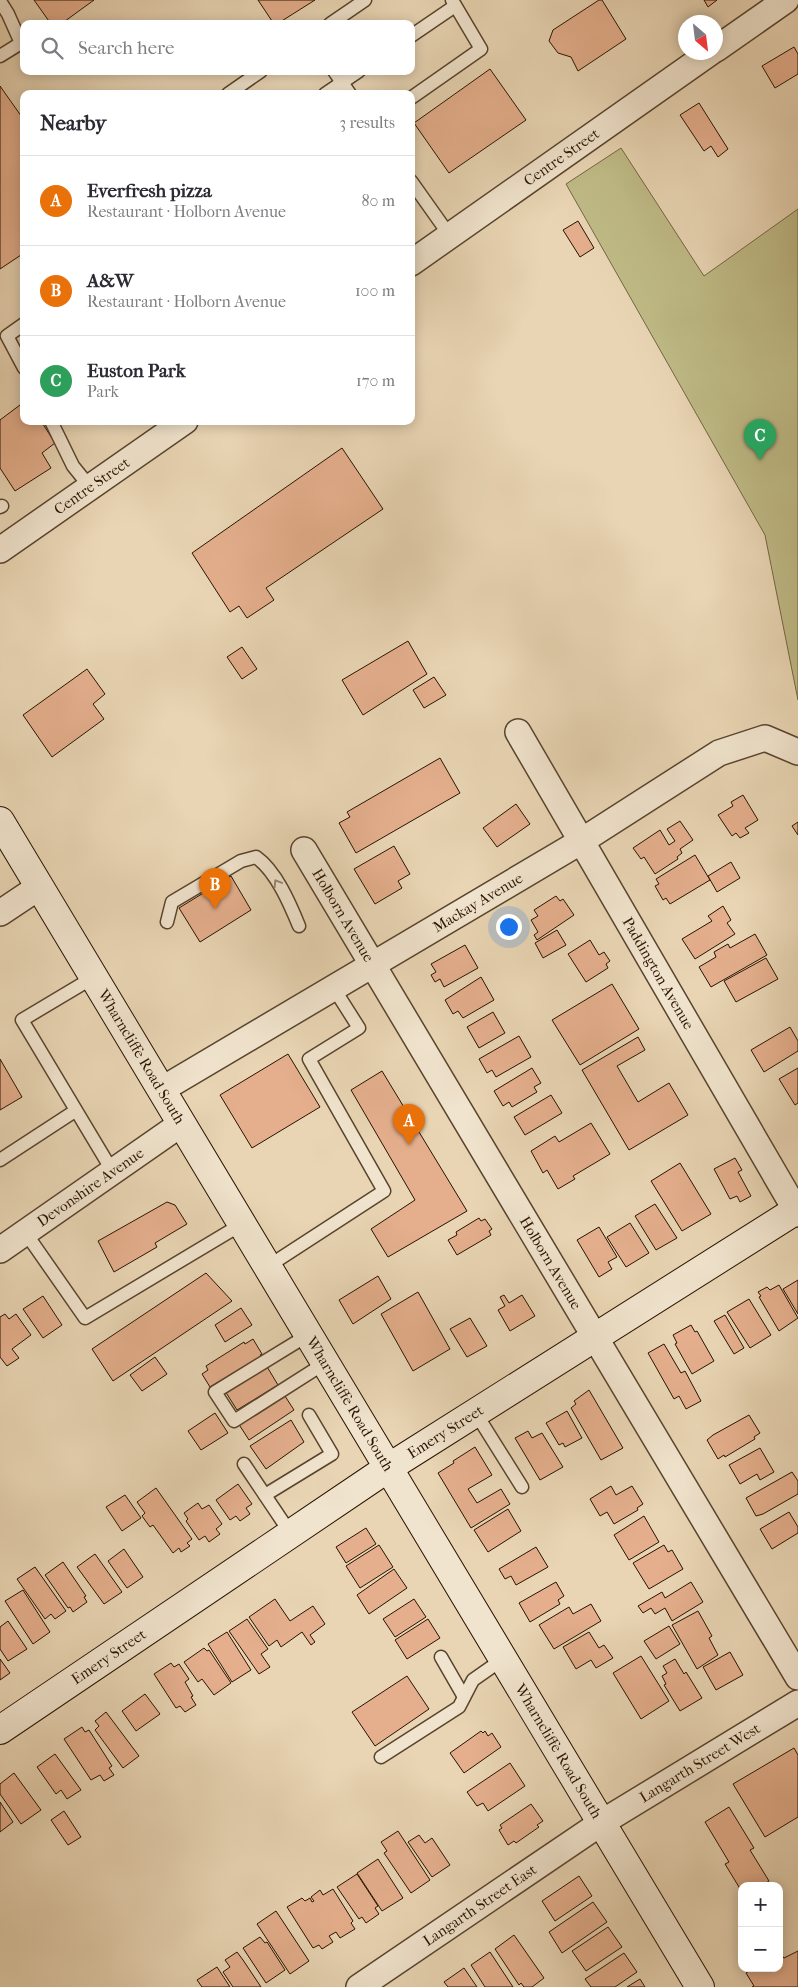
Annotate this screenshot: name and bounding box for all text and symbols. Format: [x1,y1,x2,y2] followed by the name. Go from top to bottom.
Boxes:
[678,15,723,60] north arrow
[20,20,415,75] search box
[38,34,66,62] icon: search
[78,37,174,59] text: Search here
[40,111,106,135] text: Nearby
[339,113,395,132] text: 3 results
[520,124,603,190] street label: Centre Street
[87,180,212,202] text: Everfresh pizza
[51,191,61,210] text: A
[361,191,395,210] text: 80 m
[87,202,286,221] text: Restaurant · Holborn Avenue
[87,270,134,292] text: A&W
[51,281,61,300] text: B
[355,281,395,300] text: 100 m
[87,292,286,311] text: Restaurant · Holborn Avenue
[87,360,186,382] text: Euston Park
[51,371,61,390] text: C
[356,371,395,390] text: 170 m
[87,382,119,401] text: Park
[744,419,776,460] pin: C
[51,453,134,519] street label: Centre Street
[308,865,378,966] street label: Holborn Avenue
[199,868,231,909] pin: B
[430,869,526,936] street label: Mackay Avenue
[273,879,283,888] one-way arrow
[496,914,522,940] your location
[619,914,698,1033] street label: Paddington Avenue
[94,985,189,1128] street label: Wharncliffe Road South
[393,1104,425,1145] pin: A
[33,1143,148,1231] street label: Devonshire Avenue
[516,1213,586,1313] street label: Holborn Avenue
[302,1333,398,1475] street label: Wharncliffe Road South
[404,1401,487,1462] street label: Emery Street
[68,1625,150,1688] street label: Emery Street
[511,1680,606,1822] street label: Wharncliffe Road South
[636,1719,764,1806] street label: Langarth Street West
[420,1860,541,1950] street label: Langarth Street East
[738,1882,783,1972] map controls
[738,1882,783,1927] button: +
[738,1927,783,1972] button: −

